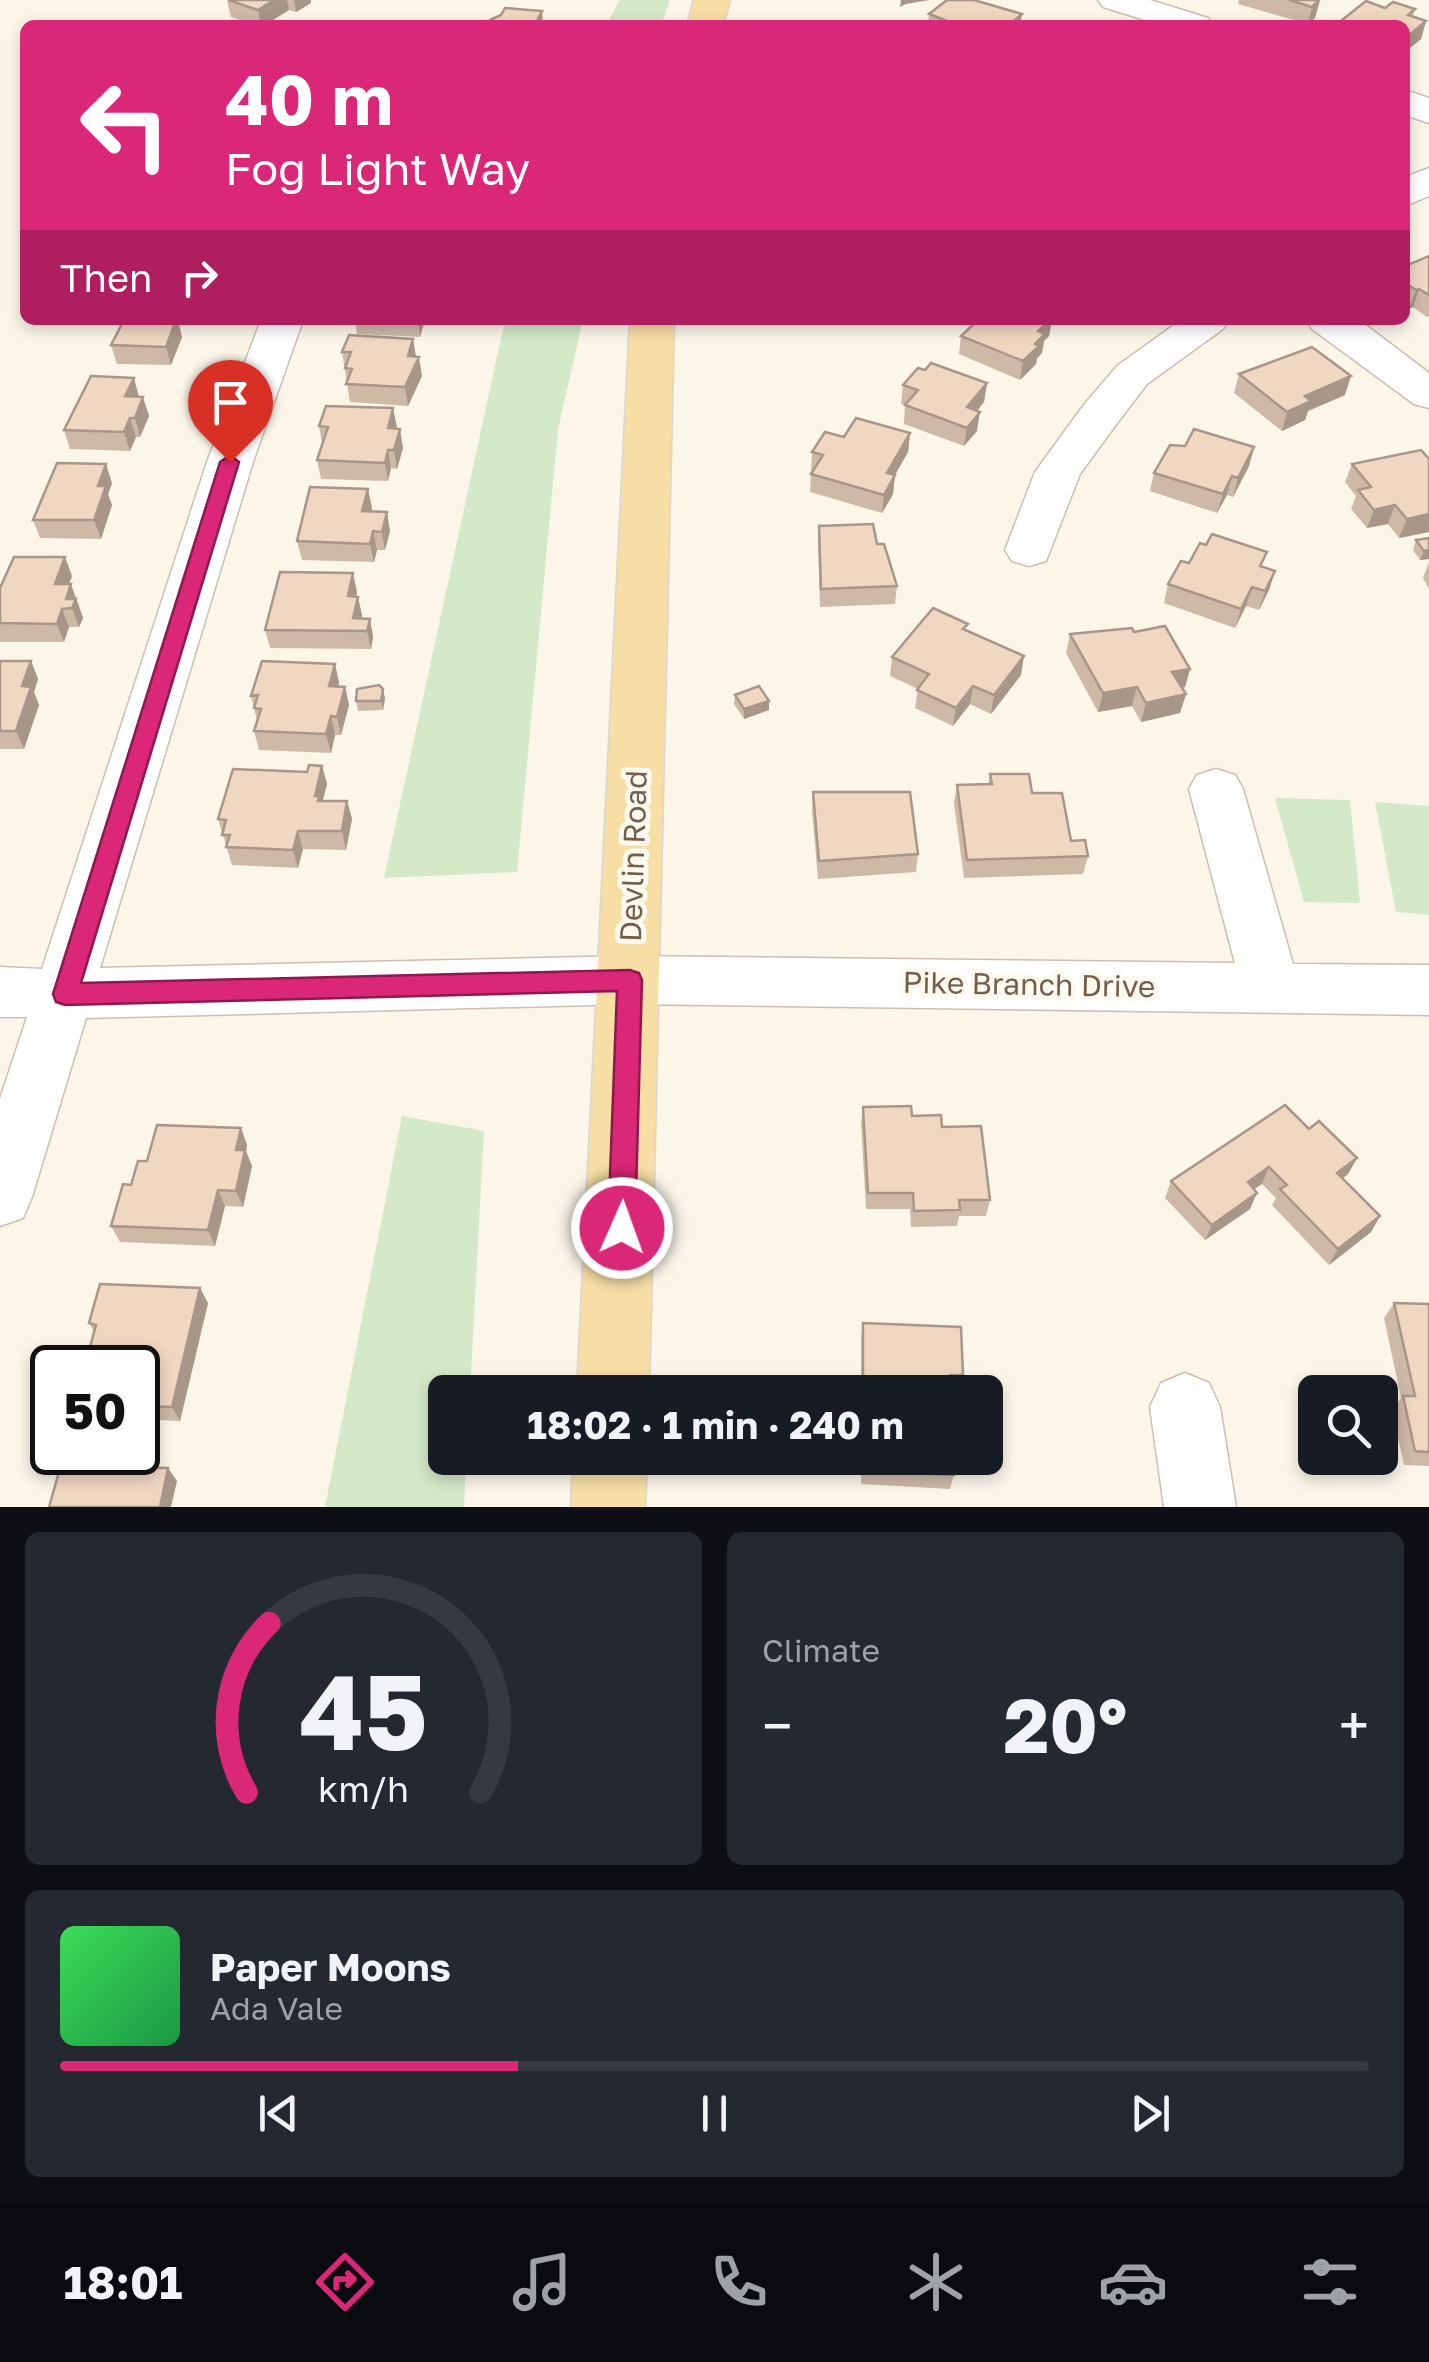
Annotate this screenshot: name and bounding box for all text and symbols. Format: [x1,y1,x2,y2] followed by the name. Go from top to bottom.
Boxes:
[225,56,393,140] text: 40 m
[60,60,190,190] icon: left
[225,141,530,195] text: Fog Light Way
[172,250,227,305] icon: right
[60,255,152,300] text: Then
[188,360,273,463] pin
[203,375,258,430] icon: arrive
[612,770,654,942] street label: Devlin Road
[902,964,1156,1004] street label: Pike Branch Drive
[570,1176,674,1280] position arrow
[30,1345,160,1475] speed limit sign: 50
[1298,1375,1398,1475] map controls
[1298,1375,1398,1475] button: search
[527,1402,904,1447] text: 18:02 · 1 min · 240 m
[762,1631,880,1669] text: Climate
[299,1648,428,1773] text: 45
[1004,1679,1127,1770] text: 20°
[762,1692,792,1758] text: −
[1339,1692,1369,1758] text: +
[318,1767,409,1810] text: km/h
[210,1944,451,1989] text: Paper Moons
[210,1989,343,2027] text: Ada Vale
[251,2086,306,2141] icon: previous
[687,2086,742,2141] icon: pause
[1123,2086,1178,2141] icon: next
[310,2247,380,2317] icon: directions
[507,2247,577,2317] icon: music
[704,2247,774,2317] icon: phone
[901,2247,971,2317] icon: climate
[1098,2247,1168,2317] icon: car
[1295,2247,1365,2317] icon: filters
[64,2255,182,2309] text: 18:01

